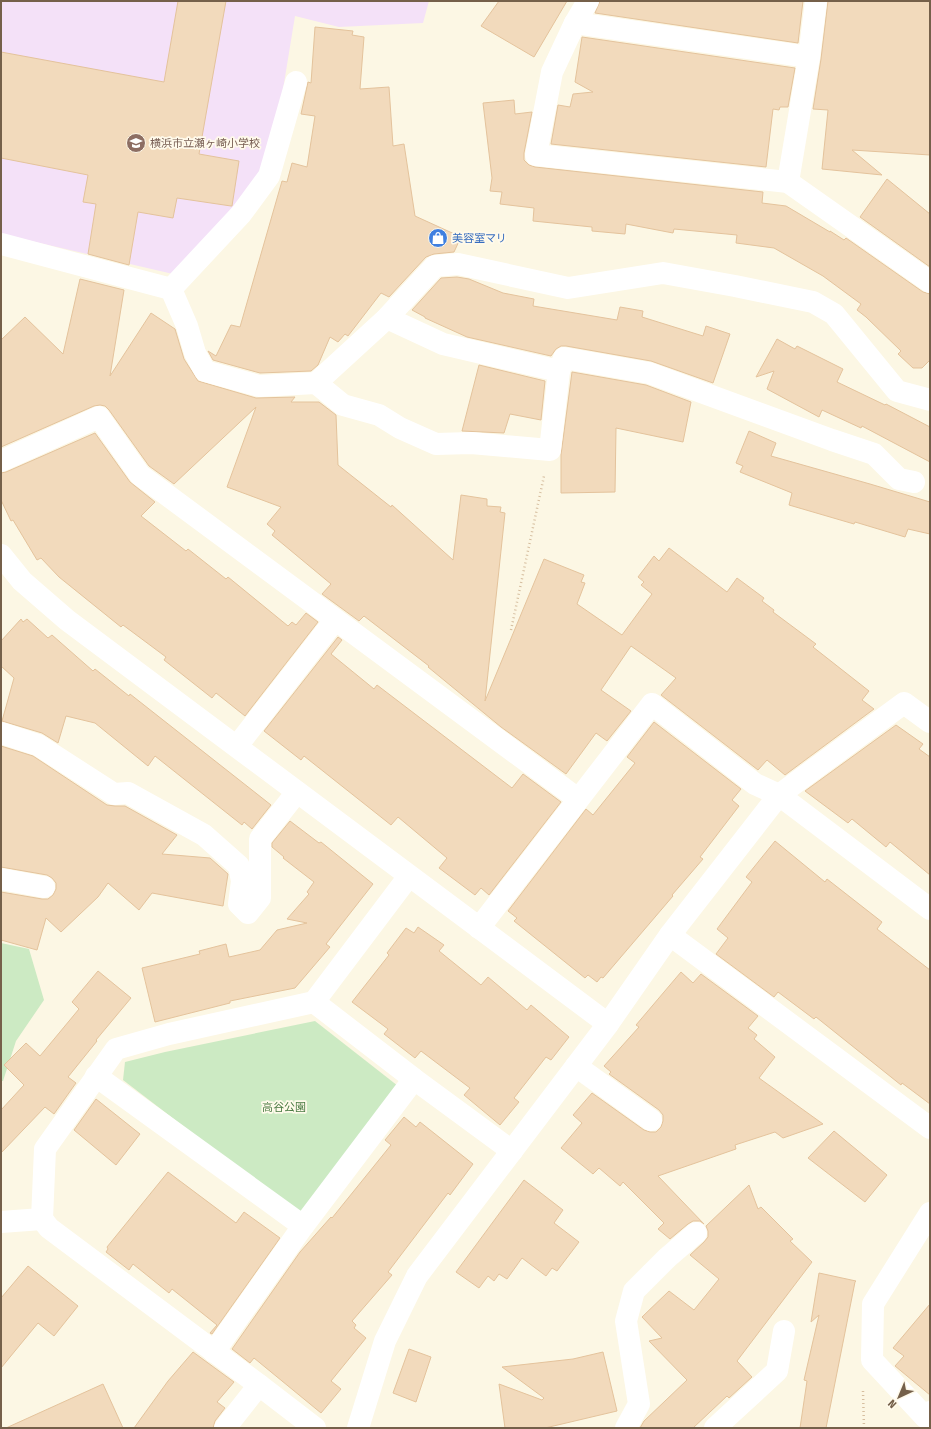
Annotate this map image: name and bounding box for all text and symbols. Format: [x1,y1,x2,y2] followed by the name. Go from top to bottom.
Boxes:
[125,132,147,154] school or university icon: 横浜市立瀬ヶ崎小学校
[150,137,260,150] place label: 横浜市立瀬ヶ崎小学校
[427,227,449,249] shop icon: 美容室マリ
[452,232,507,245] place label: 美容室マリ
[262,1101,306,1114] park label: 高谷公園
[879,1377,919,1417] north arrow
[886,1397,899,1411] text: N

